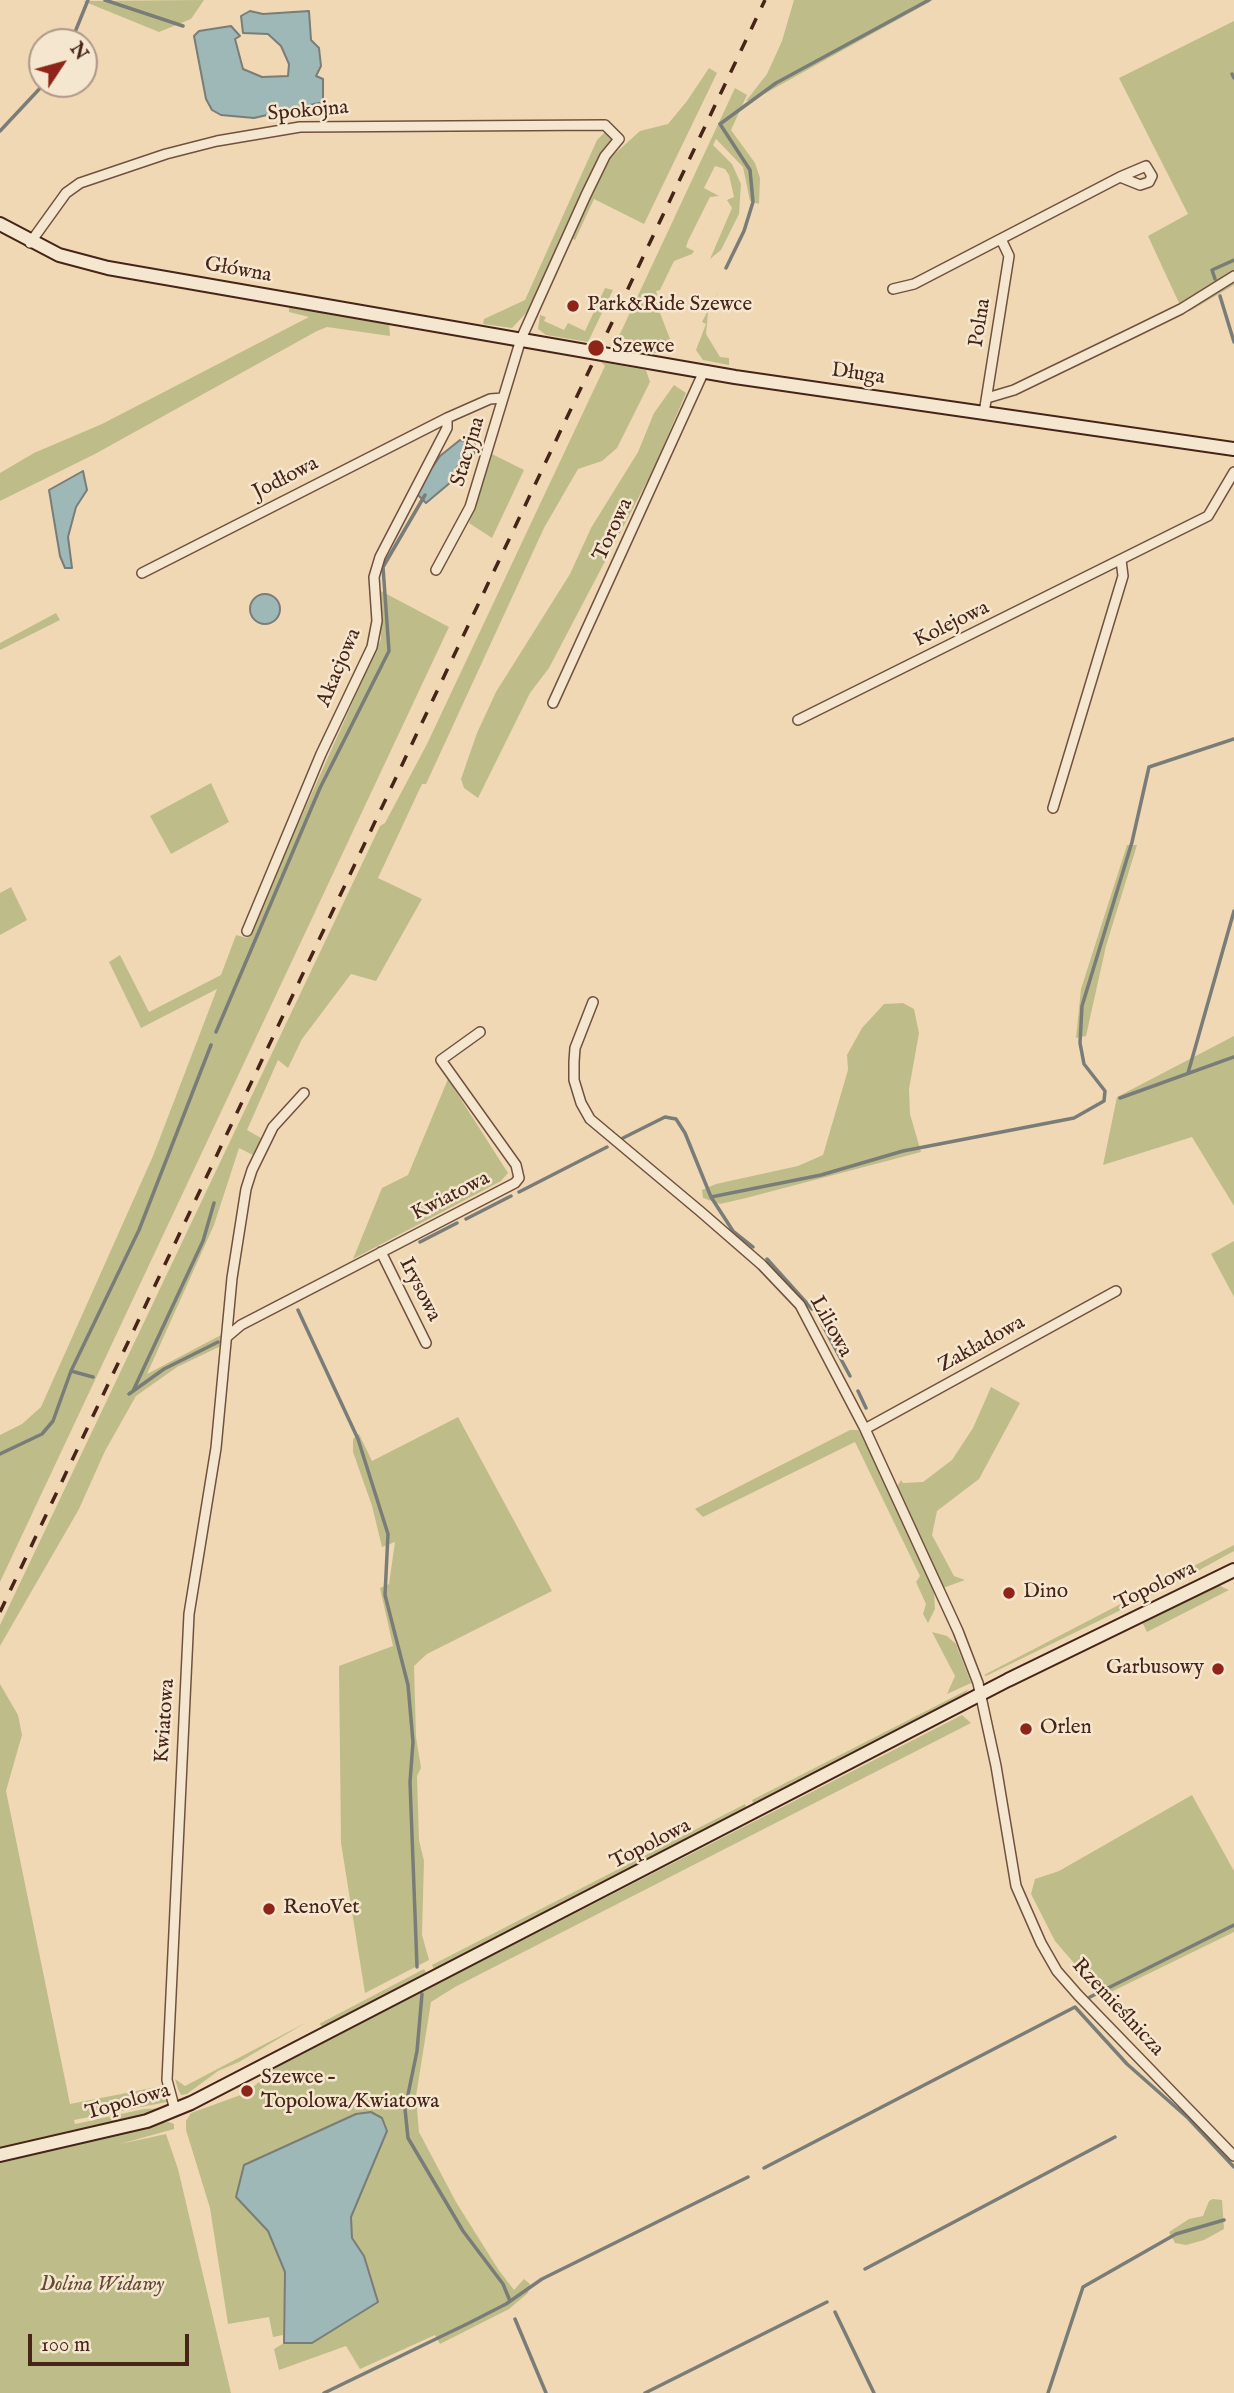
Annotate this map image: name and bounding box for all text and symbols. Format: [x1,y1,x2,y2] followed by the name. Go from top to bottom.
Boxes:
[28,28,98,98] north arrow
[64,38,93,66] text: N
[267,96,349,128] street label: Spokojna
[203,253,273,289] street label: Główna
[587,293,752,319] place label: Park&Ride Szewce
[965,297,997,349] street label: Polna
[565,298,581,314] marker: Park&Ride Szewce
[612,335,674,361] place label: Szewce
[586,338,606,358] marker: Szewce
[830,359,886,391] street label: Długa
[446,414,492,490] street label: Stacyjna
[249,452,323,506] street label: Jodłowa
[589,495,639,565] street label: Torowa
[910,596,994,654] street label: Kolejowa
[312,625,368,711] street label: Akacjowa
[408,1167,494,1227] street label: Kwiatowa
[392,1254,446,1326] street label: Irysowa
[803,1292,857,1362] street label: Liliowa
[934,1311,1030,1379] street label: Zakładowa
[1111,1557,1201,1617] street label: Topolowa
[1023,1580,1068,1606] place label: Dino
[1001,1585,1017,1601] marker: Dino
[1106,1656,1204,1682] place label: Garbusowy
[1210,1661,1226,1677] marker: Garbusowy
[150,1678,182,1764] street label: Kwiatowa
[1040,1716,1092,1742] place label: Orlen
[1018,1721,1034,1737] marker: Orlen
[607,1814,695,1876] street label: Topolowa
[283,1896,360,1922] place label: RenoVet
[261,1901,277,1917] marker: RenoVet
[1065,1954,1169,2062] street label: Rzemieślnicza
[261,2066,439,2116] place label: Szewce – Topolowa/Kwiatowa
[83,2079,173,2127] street label: Topolowa
[239,2083,255,2099] marker: Szewce – Topolowa/Kwiatowa
[40,2273,164,2299] park label: Dolina Widawy
[32,2320,192,2364] scale bar
[41,2332,90,2359] text: 100 m

